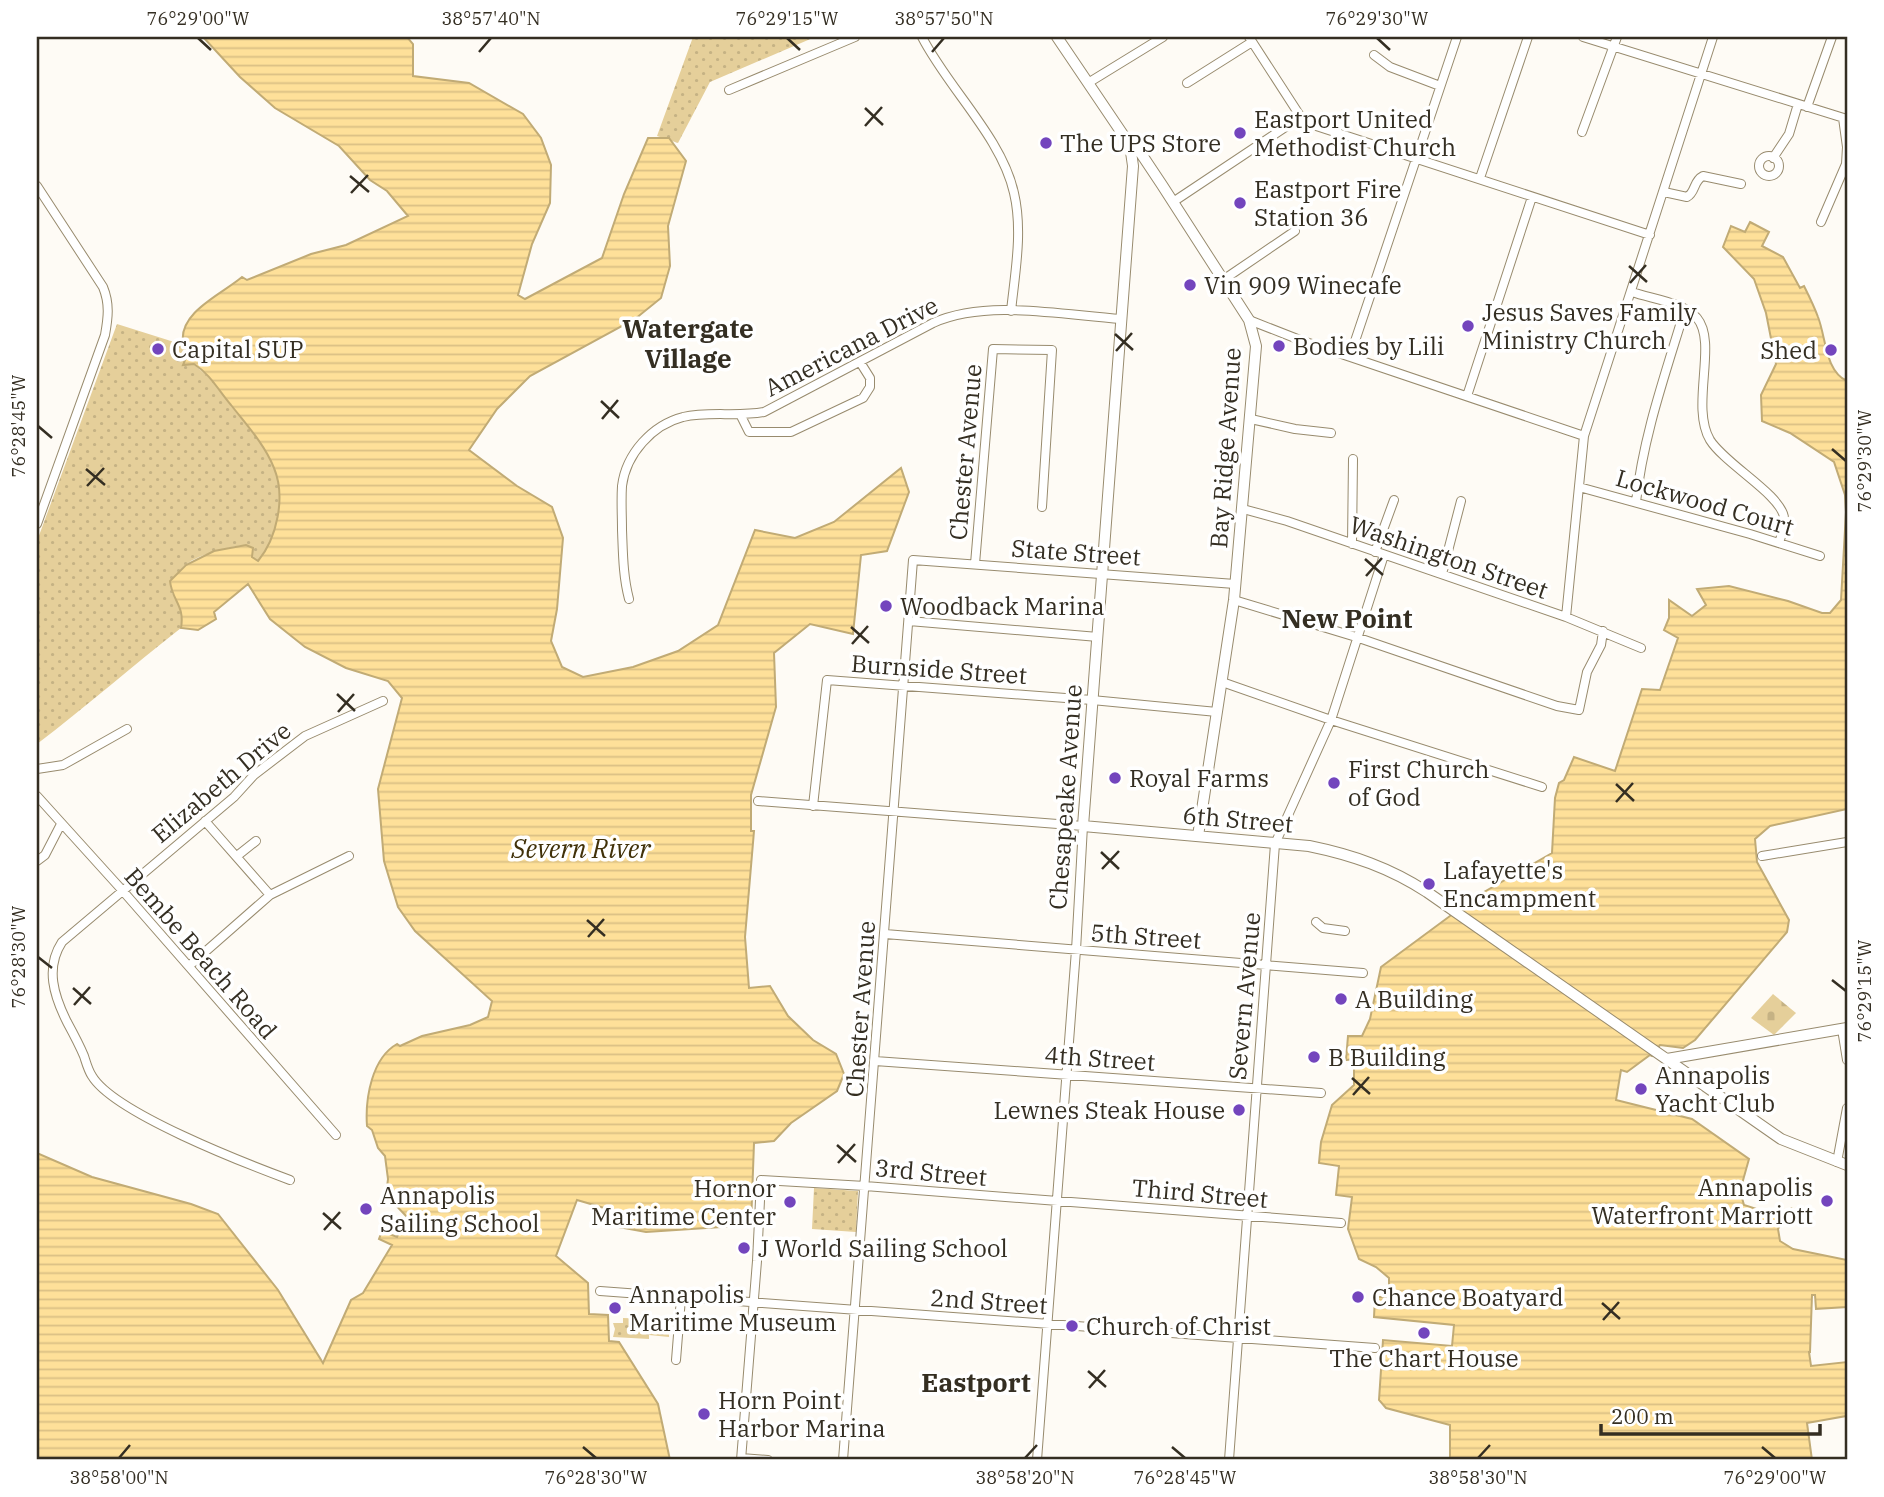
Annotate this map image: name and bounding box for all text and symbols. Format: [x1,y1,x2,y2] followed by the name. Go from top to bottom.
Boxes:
[147,7,250,30] text: 76°29'00"W
[442,7,541,30] text: 38°57'40"N
[736,7,839,30] text: 76°29'15"W
[895,7,994,30] text: 38°57'50"N
[1326,7,1429,30] text: 76°29'30"W
[1254,103,1456,163] place label: Eastport United Methodist Church
[1232,125,1248,141] marker: Eastport United Methodist Church
[1060,127,1221,159] place label: The UPS Store
[1038,135,1054,151] marker: The UPS Store
[1254,173,1401,233] place label: Eastport Fire Station 36
[1232,195,1248,211] marker: Eastport Fire Station 36
[1204,269,1402,301] place label: Vin 909 Winecafe
[1182,277,1198,293] marker: Vin 909 Winecafe
[759,289,943,403] street label: Americana Drive
[1482,296,1697,356] place label: Jesus Saves Family Ministry Church
[622,311,754,375] district label: Watergate Village
[1460,318,1476,334] marker: Jesus Saves Family Ministry Church
[1293,330,1444,362] place label: Bodies by Lili
[172,333,304,365] place label: Capital SUP
[1760,334,1817,366] place label: Shed
[1271,338,1287,354] marker: Bodies by Lili
[150,341,166,357] marker: Capital SUP
[1823,342,1839,358] marker: Shed
[1202,346,1248,550] street label: Bay Ridge Avenue
[941,363,989,541] street label: Chester Avenue
[7,374,30,477] text: 76°28'45"W
[1853,409,1876,512] text: 76°29'30"W
[1612,461,1798,543] street label: Lockwood Court
[1346,508,1552,606] street label: Washington Street
[1010,532,1142,572] street label: State Street
[900,590,1105,622] place label: Woodback Marina
[878,598,894,614] marker: Woodback Marina
[1282,601,1413,635] district label: New Point
[850,647,1028,691] street label: Burnside Street
[1041,683,1089,911] street label: Chesapeake Avenue
[145,714,297,850] street label: Elizabeth Drive
[1348,753,1490,813] place label: First Church of God
[1129,762,1269,794] place label: Royal Farms
[1107,770,1123,786] marker: Royal Farms
[1326,775,1342,791] marker: First Church of God
[1181,798,1295,840] street label: 6th Street
[510,831,651,865] water label: Severn River
[1443,854,1596,914] place label: Lafayette's Encampment
[118,861,284,1045] street label: Bembe Beach Road
[1421,876,1437,892] marker: Lafayette's Encampment
[7,905,30,1008] text: 76°28'30"W
[1221,911,1267,1081] street label: Severn Avenue
[1090,916,1202,956] street label: 5th Street
[838,920,882,1098] street label: Chester Avenue
[1853,939,1876,1042] text: 76°29'15"W
[1355,983,1473,1015] place label: A Building
[1333,991,1349,1007] marker: A Building
[1044,1038,1156,1078] street label: 4th Street
[1328,1041,1446,1073] place label: B Building
[1306,1049,1322,1065] marker: B Building
[1655,1059,1775,1119] place label: Annapolis Yacht Club
[1633,1081,1649,1097] marker: Annapolis Yacht Club
[994,1094,1225,1126] place label: Lewnes Steak House
[1231,1102,1247,1118] marker: Lewnes Steak House
[874,1151,988,1193] street label: 3rd Street
[1131,1171,1269,1215] street label: Third Street
[1591,1171,1813,1231] place label: Annapolis Waterfront Marriott
[591,1172,776,1232] place label: Hornor Maritime Center
[380,1179,539,1239] place label: Annapolis Sailing School
[1819,1193,1835,1209] marker: Annapolis Waterfront Marriott
[782,1194,798,1210] marker: Hornor Maritime Center
[358,1201,374,1217] marker: Annapolis Sailing School
[758,1232,1008,1264] place label: J World Sailing School
[736,1240,752,1256] marker: J World Sailing School
[629,1278,837,1338] place label: Annapolis Maritime Museum
[929,1281,1049,1321] street label: 2nd Street
[1372,1281,1564,1313] place label: Chance Boatyard
[1350,1289,1366,1305] marker: Chance Boatyard
[607,1300,623,1316] marker: Annapolis Maritime Museum
[1086,1310,1271,1342] place label: Church of Christ
[1064,1318,1080,1334] marker: Church of Christ
[1416,1325,1432,1341] marker: The Chart House
[1329,1342,1519,1374] place label: The Chart House
[921,1365,1031,1399] district label: Eastport
[718,1384,886,1444] place label: Horn Point Harbor Marina
[1601,1392,1819,1436] scale bar
[1611,1402,1674,1430] text: 200 m
[696,1406,712,1422] marker: Horn Point Harbor Marina
[70,1466,169,1489] text: 38°58'00"N
[545,1466,648,1489] text: 76°28'30"W
[976,1466,1075,1489] text: 38°58'20"N
[1134,1466,1237,1489] text: 76°28'45"W
[1429,1466,1528,1489] text: 38°58'30"N
[1724,1466,1827,1489] text: 76°29'00"W

